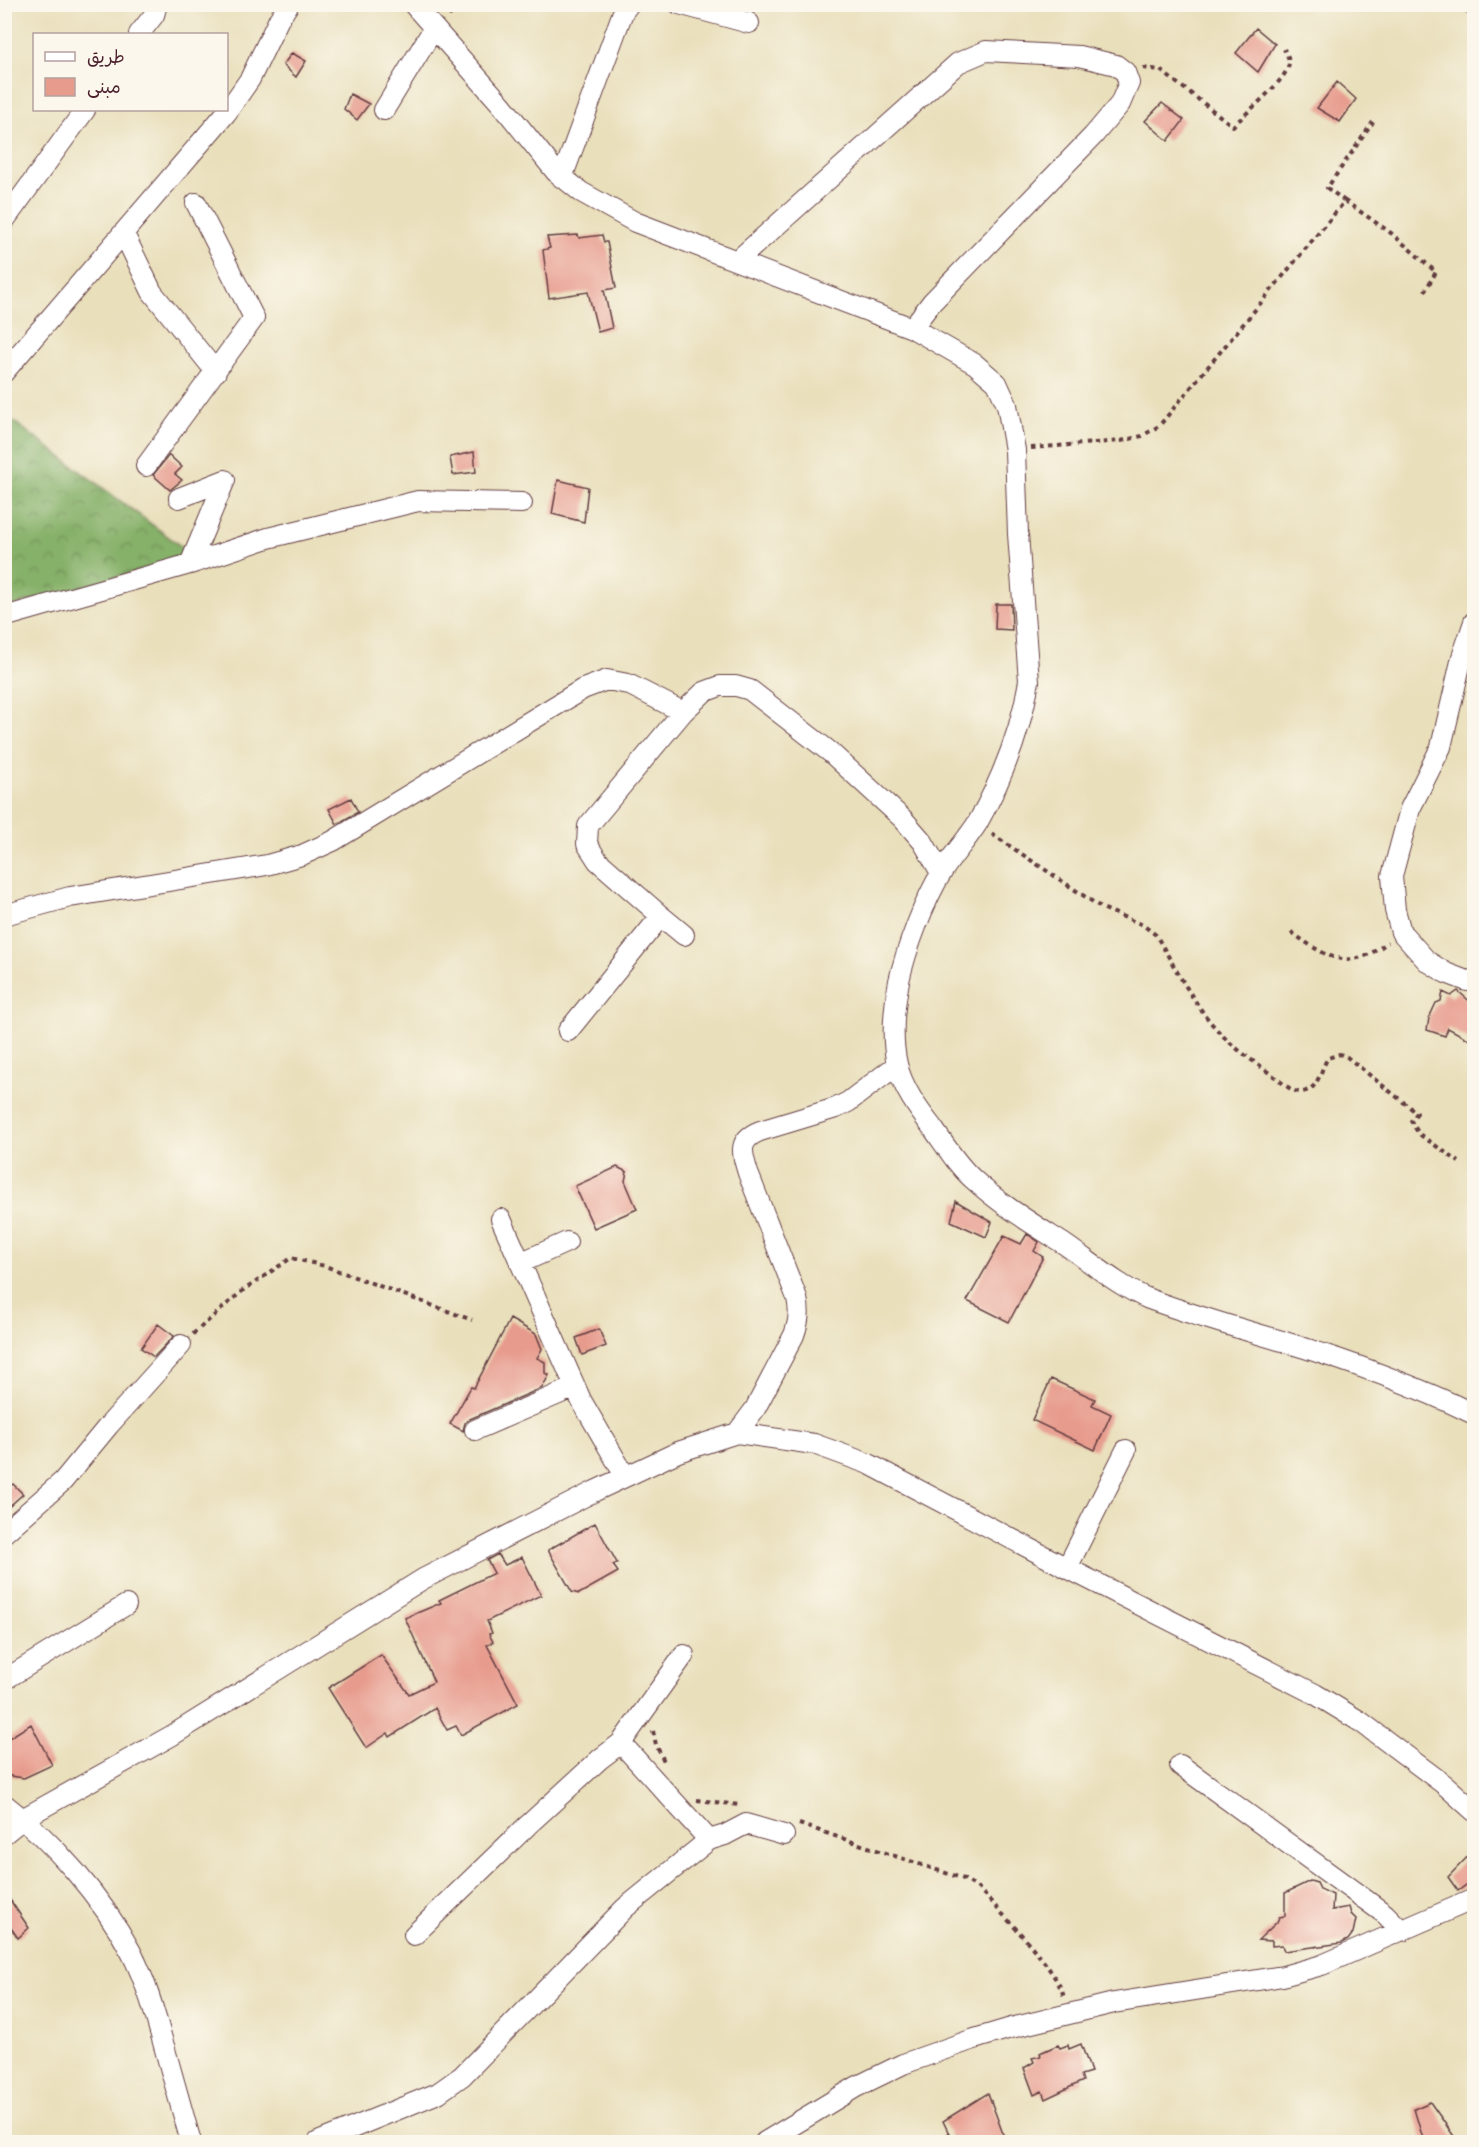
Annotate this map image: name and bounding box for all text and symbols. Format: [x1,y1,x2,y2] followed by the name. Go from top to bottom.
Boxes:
[33,33,228,111] legend
[87,44,125,68] text: طريق
[87,74,121,98] text: مبنى

